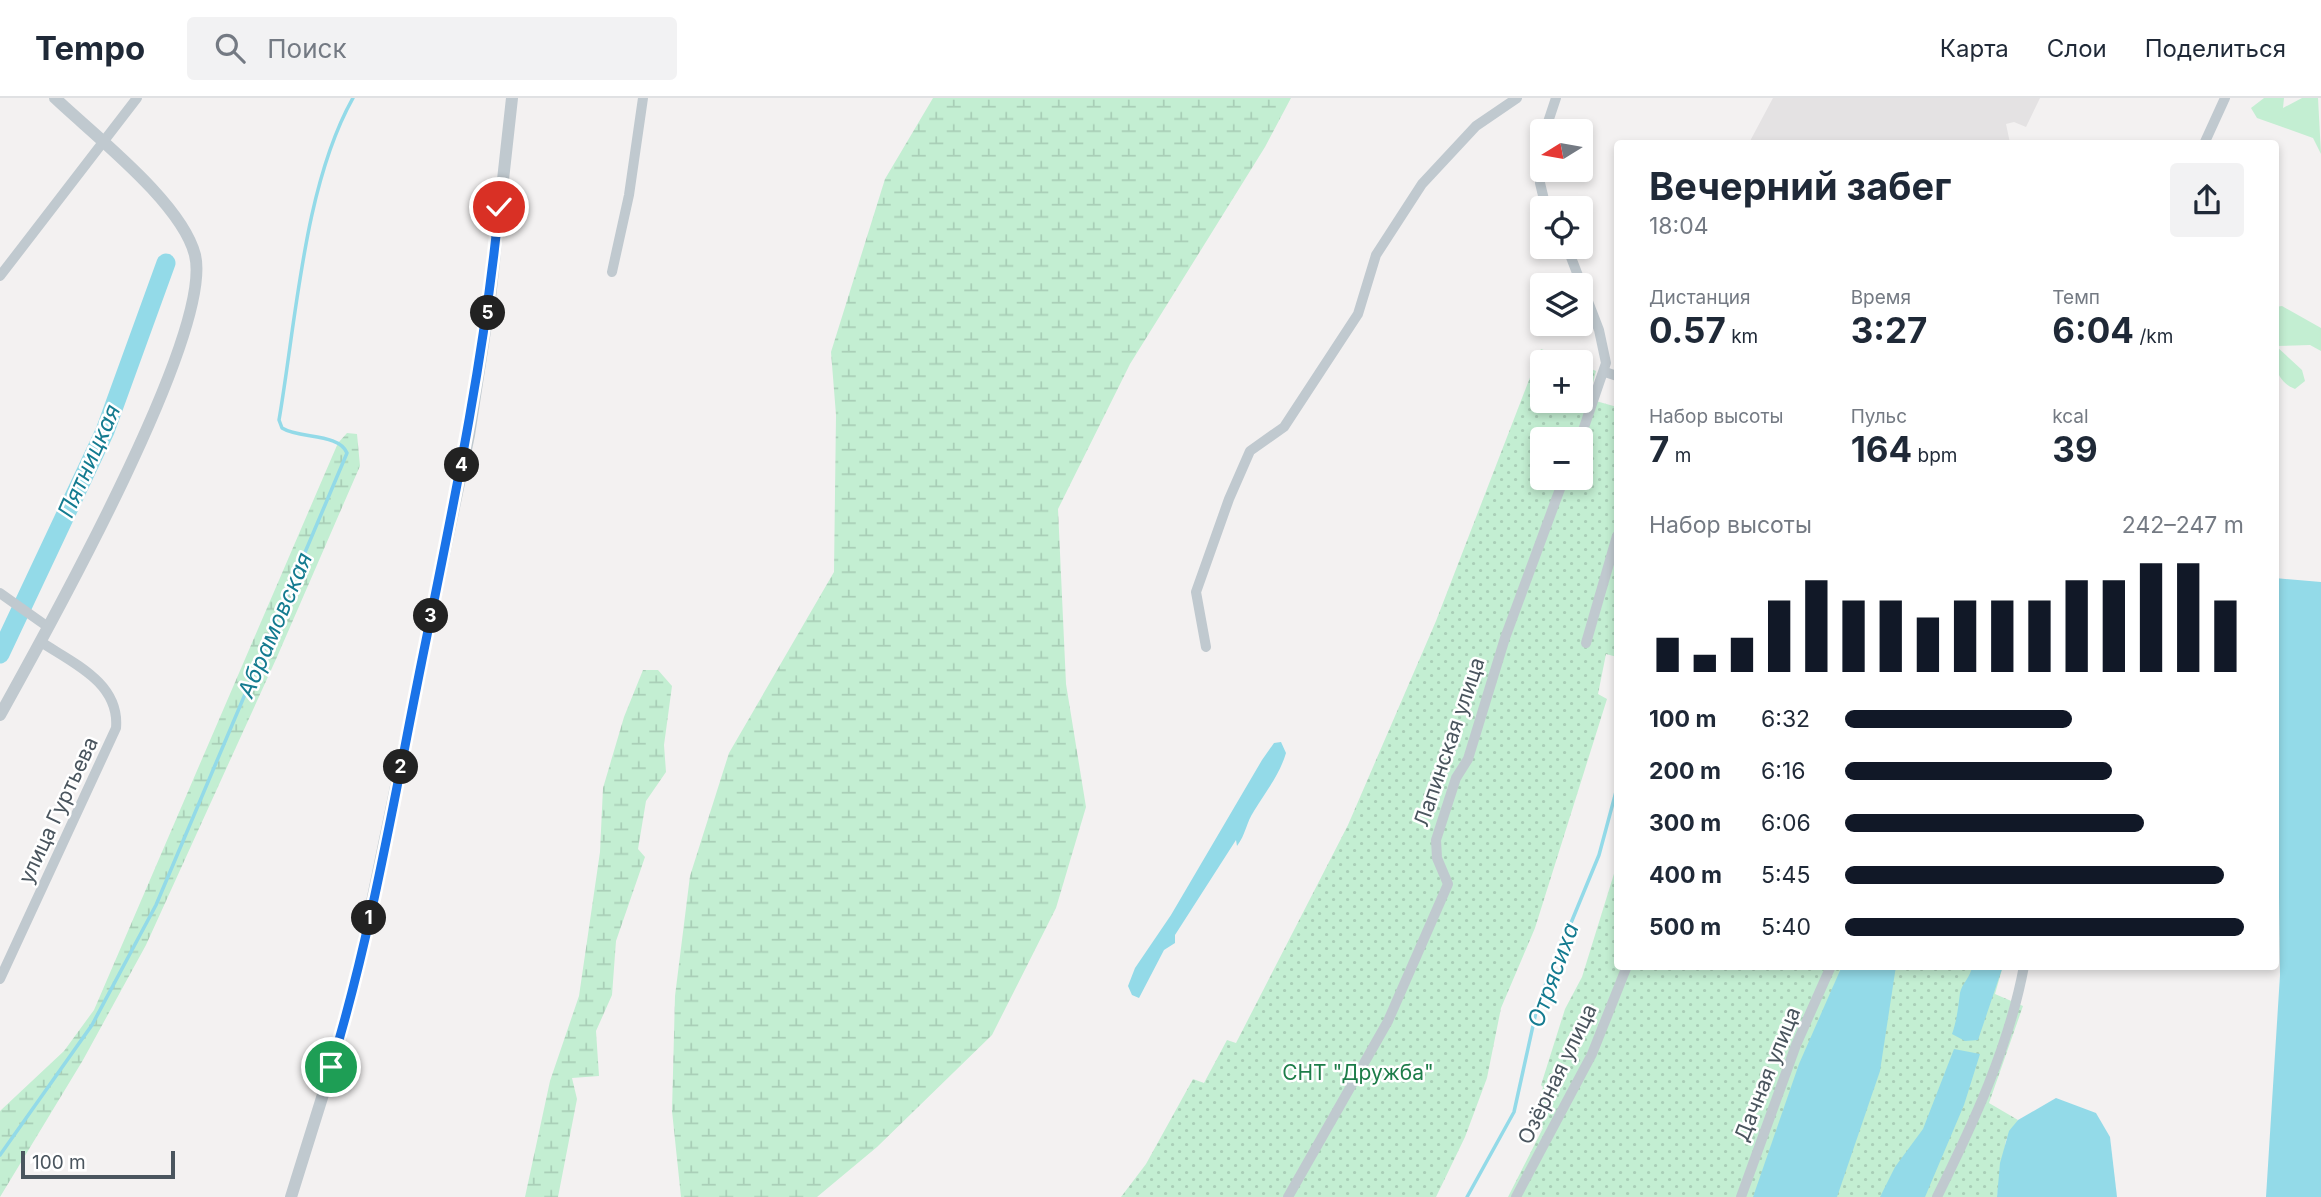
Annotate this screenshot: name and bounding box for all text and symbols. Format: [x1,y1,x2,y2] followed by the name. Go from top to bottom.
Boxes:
[187,17,677,80] search box
[35,28,145,68] text: Tempo
[211,29,249,67] icon: search
[267,33,347,64] text: Поиск
[1940,34,2009,63] text: Карта
[2047,34,2107,63] text: Слои
[2145,34,2286,63] text: Поделиться
[1530,119,1592,182] north arrow
[1530,119,1593,490] map controls
[1649,163,1951,209] text: Вечерний забег
[2170,163,2244,237] button: share
[469,177,529,237] pin
[480,188,518,226] icon: check
[1530,196,1593,259] button: locate
[1649,212,1709,240] text: 18:04
[1530,273,1593,336] button: layers
[1649,286,1751,309] text: Дистанция
[1851,286,1911,309] text: Время
[2052,286,2100,309] text: Темп
[470,296,505,330] pin: 5
[481,301,494,324] text: 5
[1649,309,1726,351] text: 0.57
[1851,309,1927,351] text: 3:27
[2052,309,2134,351] text: 6:04
[1726,325,1758,348] text: km
[2134,325,2173,348] text: /km
[1530,350,1593,413] button: +
[52,400,126,522] water label: Пятницкая
[1649,405,1784,428] text: Набор высоты
[1851,405,1907,428] text: Пульс
[2052,405,2089,428] text: kcal
[1530,427,1593,490] button: −
[1649,428,1669,470] text: 7
[1851,428,1912,470] text: 164
[2052,428,2098,470] text: 39
[1669,444,1691,467] text: m
[1912,444,1957,467] text: bpm
[444,448,480,482] pin: 4
[455,453,468,476] text: 4
[1649,511,1812,539] text: Набор высоты
[2122,511,2244,539] text: 242–247 m
[231,548,318,703] water label: Абрамовская
[414,598,448,634] pin: 3
[424,604,437,627] text: 3
[1408,654,1490,830] street label: Лапинская улица
[1649,705,1716,733] text: 100 m
[1761,705,1810,733] text: 6:32
[13,733,103,887] street label: улица Гуртьева
[384,750,418,784] pin: 2
[395,755,406,778] text: 2
[1649,757,1721,785] text: 200 m
[1761,757,1806,785] text: 6:16
[1649,809,1721,837] text: 300 m
[1761,809,1811,837] text: 6:06
[1649,861,1722,889] text: 400 m
[1761,861,1810,889] text: 5:45
[352,900,386,936] pin: 1
[364,906,373,929] text: 1
[1649,913,1721,941] text: 500 m
[1761,913,1811,941] text: 5:40
[1521,919,1585,1031] water label: Отрясиха
[1512,1000,1602,1148] street label: Озёрная улица
[1729,1003,1805,1145] street label: Дачная улица
[301,1037,361,1097] pin
[312,1048,350,1086] icon: arrive
[1282,1060,1434,1085] park label: СНТ "Дружба"
[21,1148,175,1180] scale bar
[32,1151,86,1174] text: 100 m

